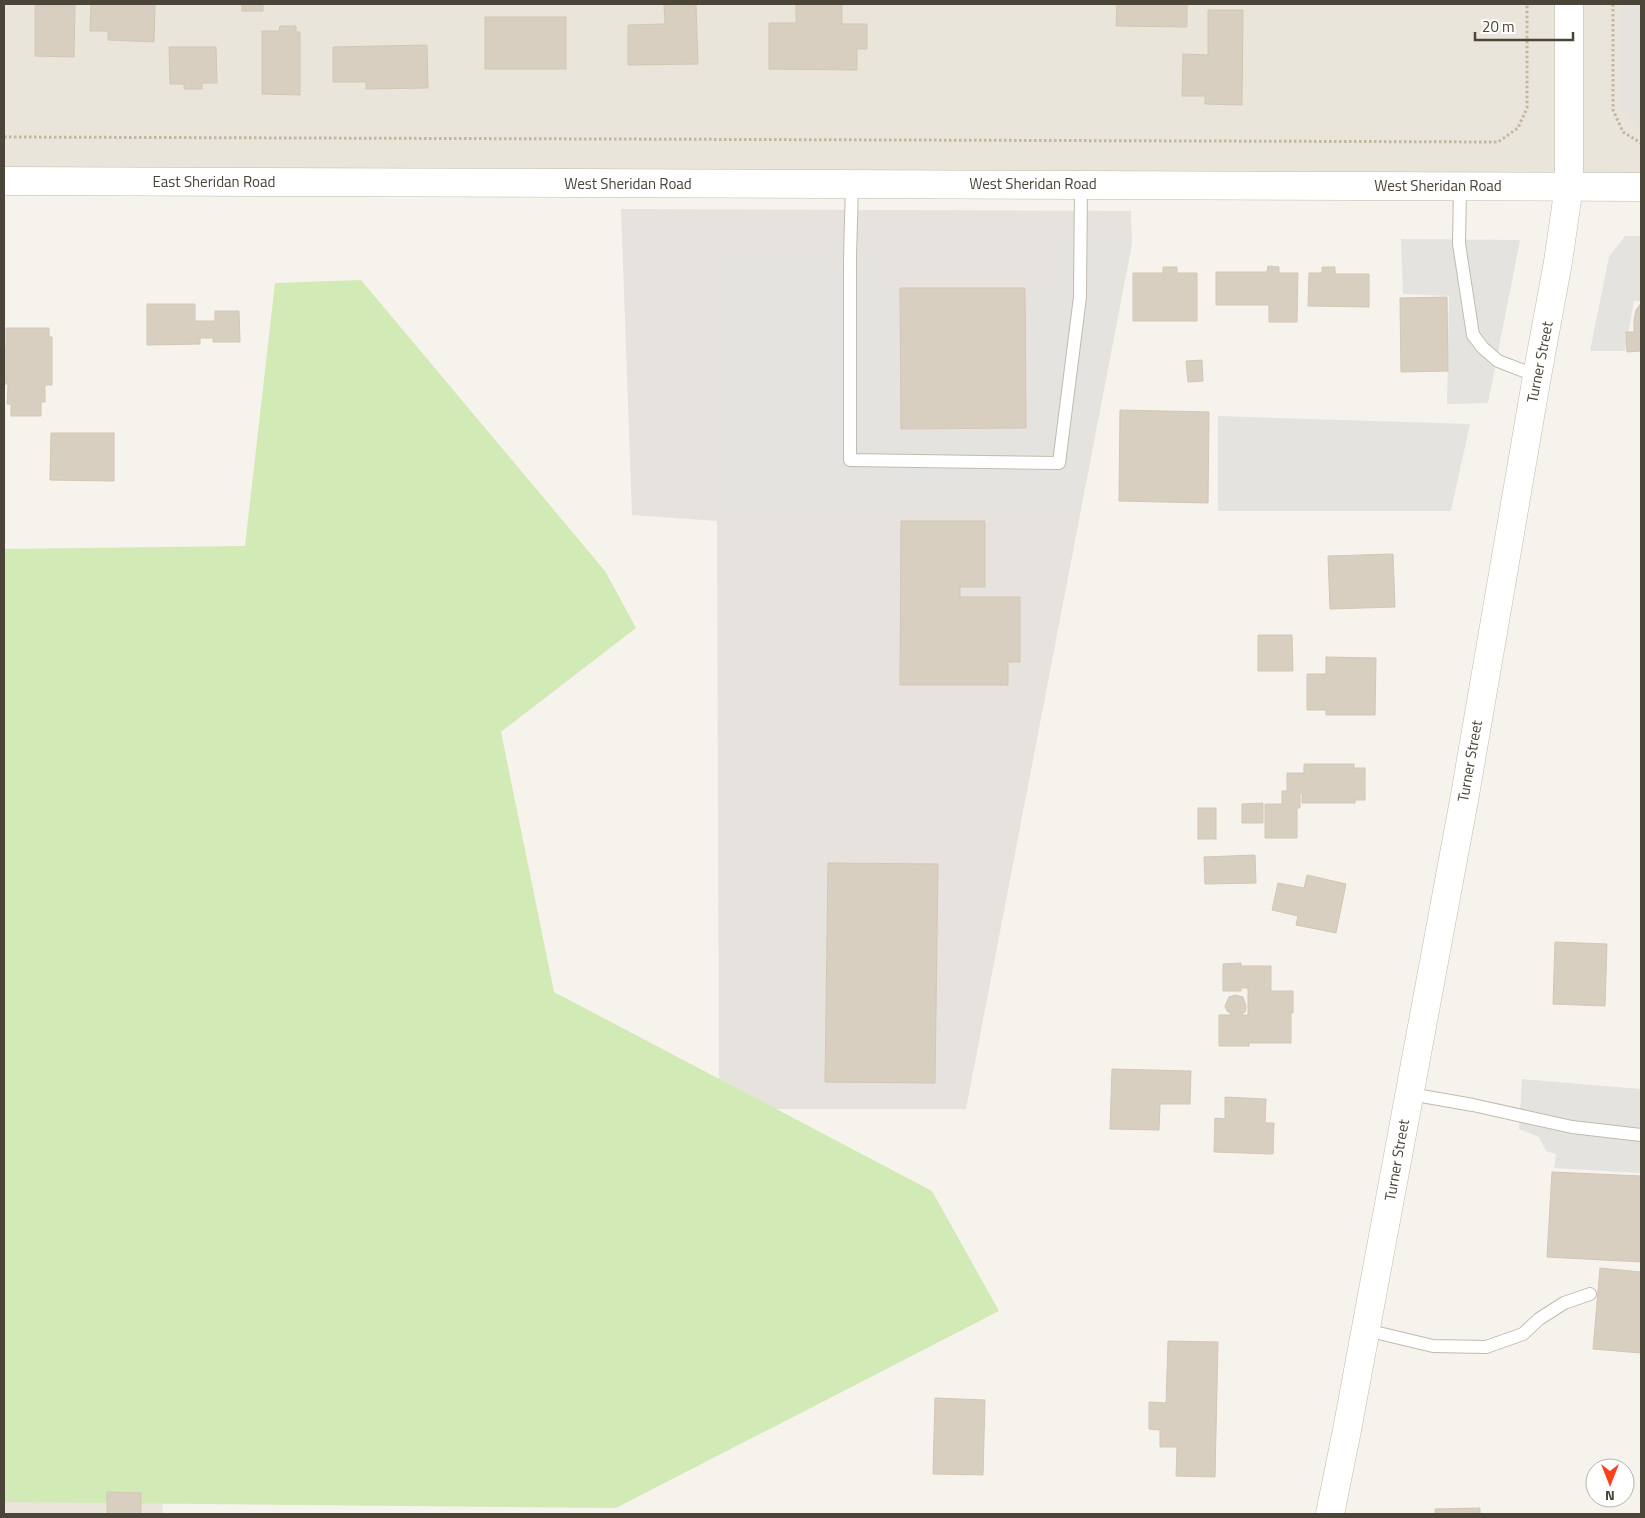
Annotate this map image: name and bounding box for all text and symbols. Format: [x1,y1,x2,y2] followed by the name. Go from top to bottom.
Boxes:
[1475,10,1572,42] scale bar
[1482,15,1515,38] text: 20 m
[153,170,275,193] street label: East Sheridan Road
[564,172,692,195] street label: West Sheridan Road
[969,172,1097,195] street label: West Sheridan Road
[1374,174,1502,197] street label: West Sheridan Road
[1520,318,1559,405] street label: Turner Street
[1451,718,1488,804] street label: Turner Street
[1378,1117,1415,1203] street label: Turner Street
[1585,1458,1635,1508] north arrow
[1605,1486,1615,1507] text: N

